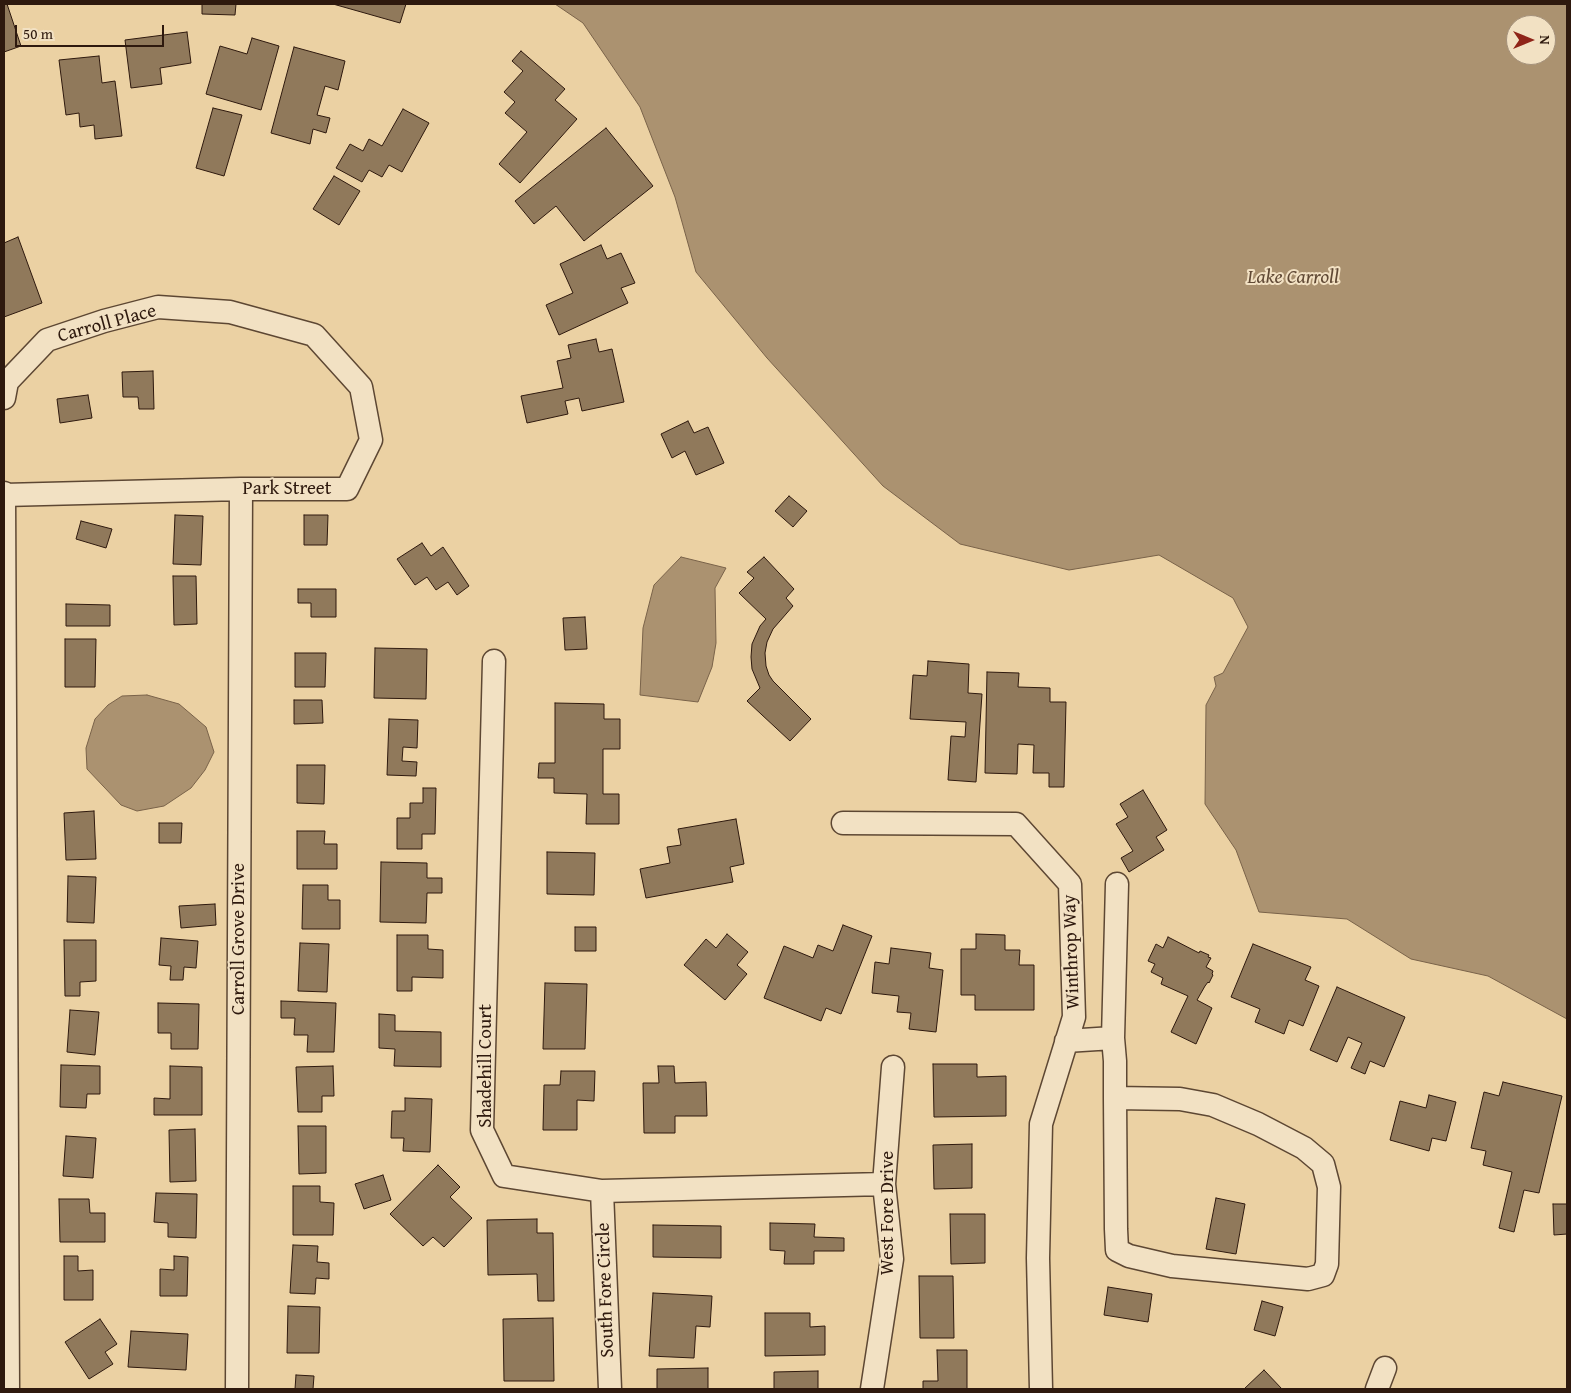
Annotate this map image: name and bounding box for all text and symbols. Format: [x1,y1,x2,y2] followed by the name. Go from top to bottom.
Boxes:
[18,15,166,47] scale bar
[1506,15,1556,65] north arrow
[23,23,53,44] text: 50 m
[1535,35,1555,45] text: N
[1247,266,1339,290] water label: Lake Carroll
[55,300,159,348] street label: Carroll Place
[243,478,331,500] street label: Park Street
[228,863,250,1015] street label: Carroll Grove Drive
[1059,894,1085,1010] street label: Winthrop Way
[475,1004,497,1128] street label: Shadehill Court
[877,1151,899,1275] street label: West Fore Drive
[592,1222,620,1358] street label: South Fore Circle

